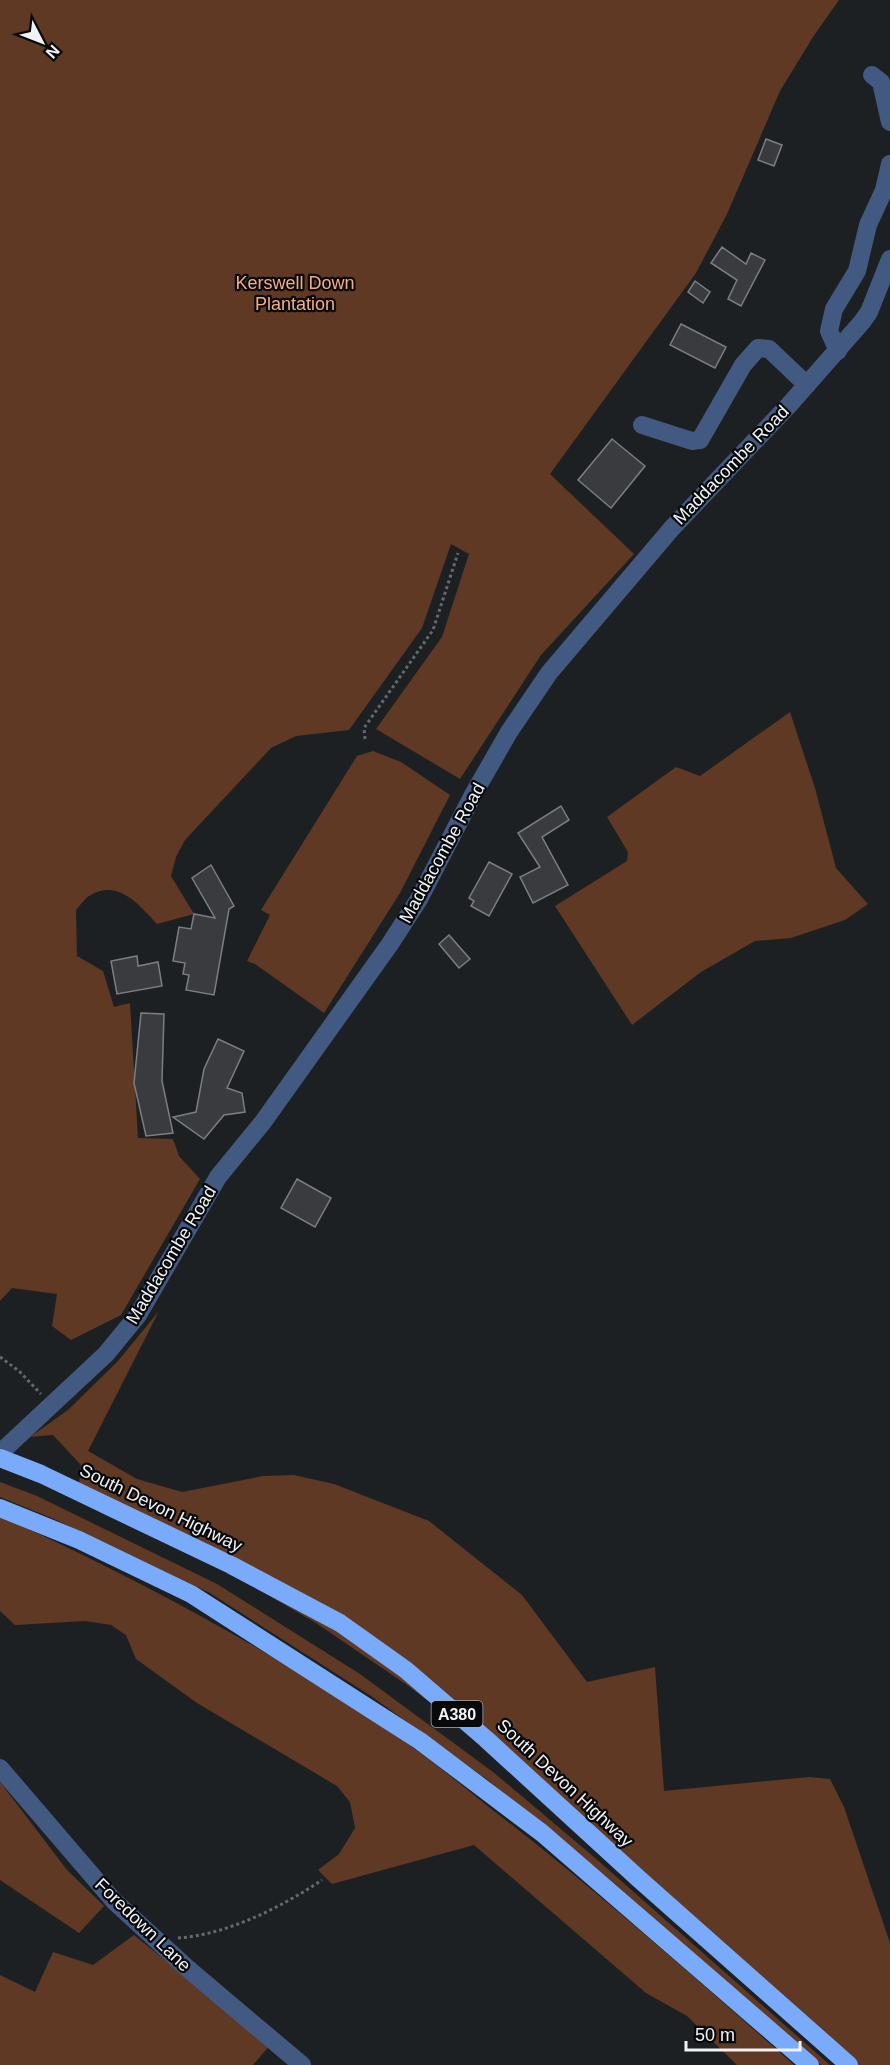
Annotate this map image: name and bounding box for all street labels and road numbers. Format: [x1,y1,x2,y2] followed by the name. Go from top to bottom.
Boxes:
[669,402,793,528] street label: Maddacombe Road
[395,779,489,927] street label: Maddacombe Road
[122,1183,220,1327] street label: Maddacombe Road
[77,1460,245,1556] street label: South Devon Highway
[432,1701,482,1727] road number: A380
[493,1715,637,1851] street label: South Devon Highway
[91,1874,195,1976] street label: Foredown Lane

